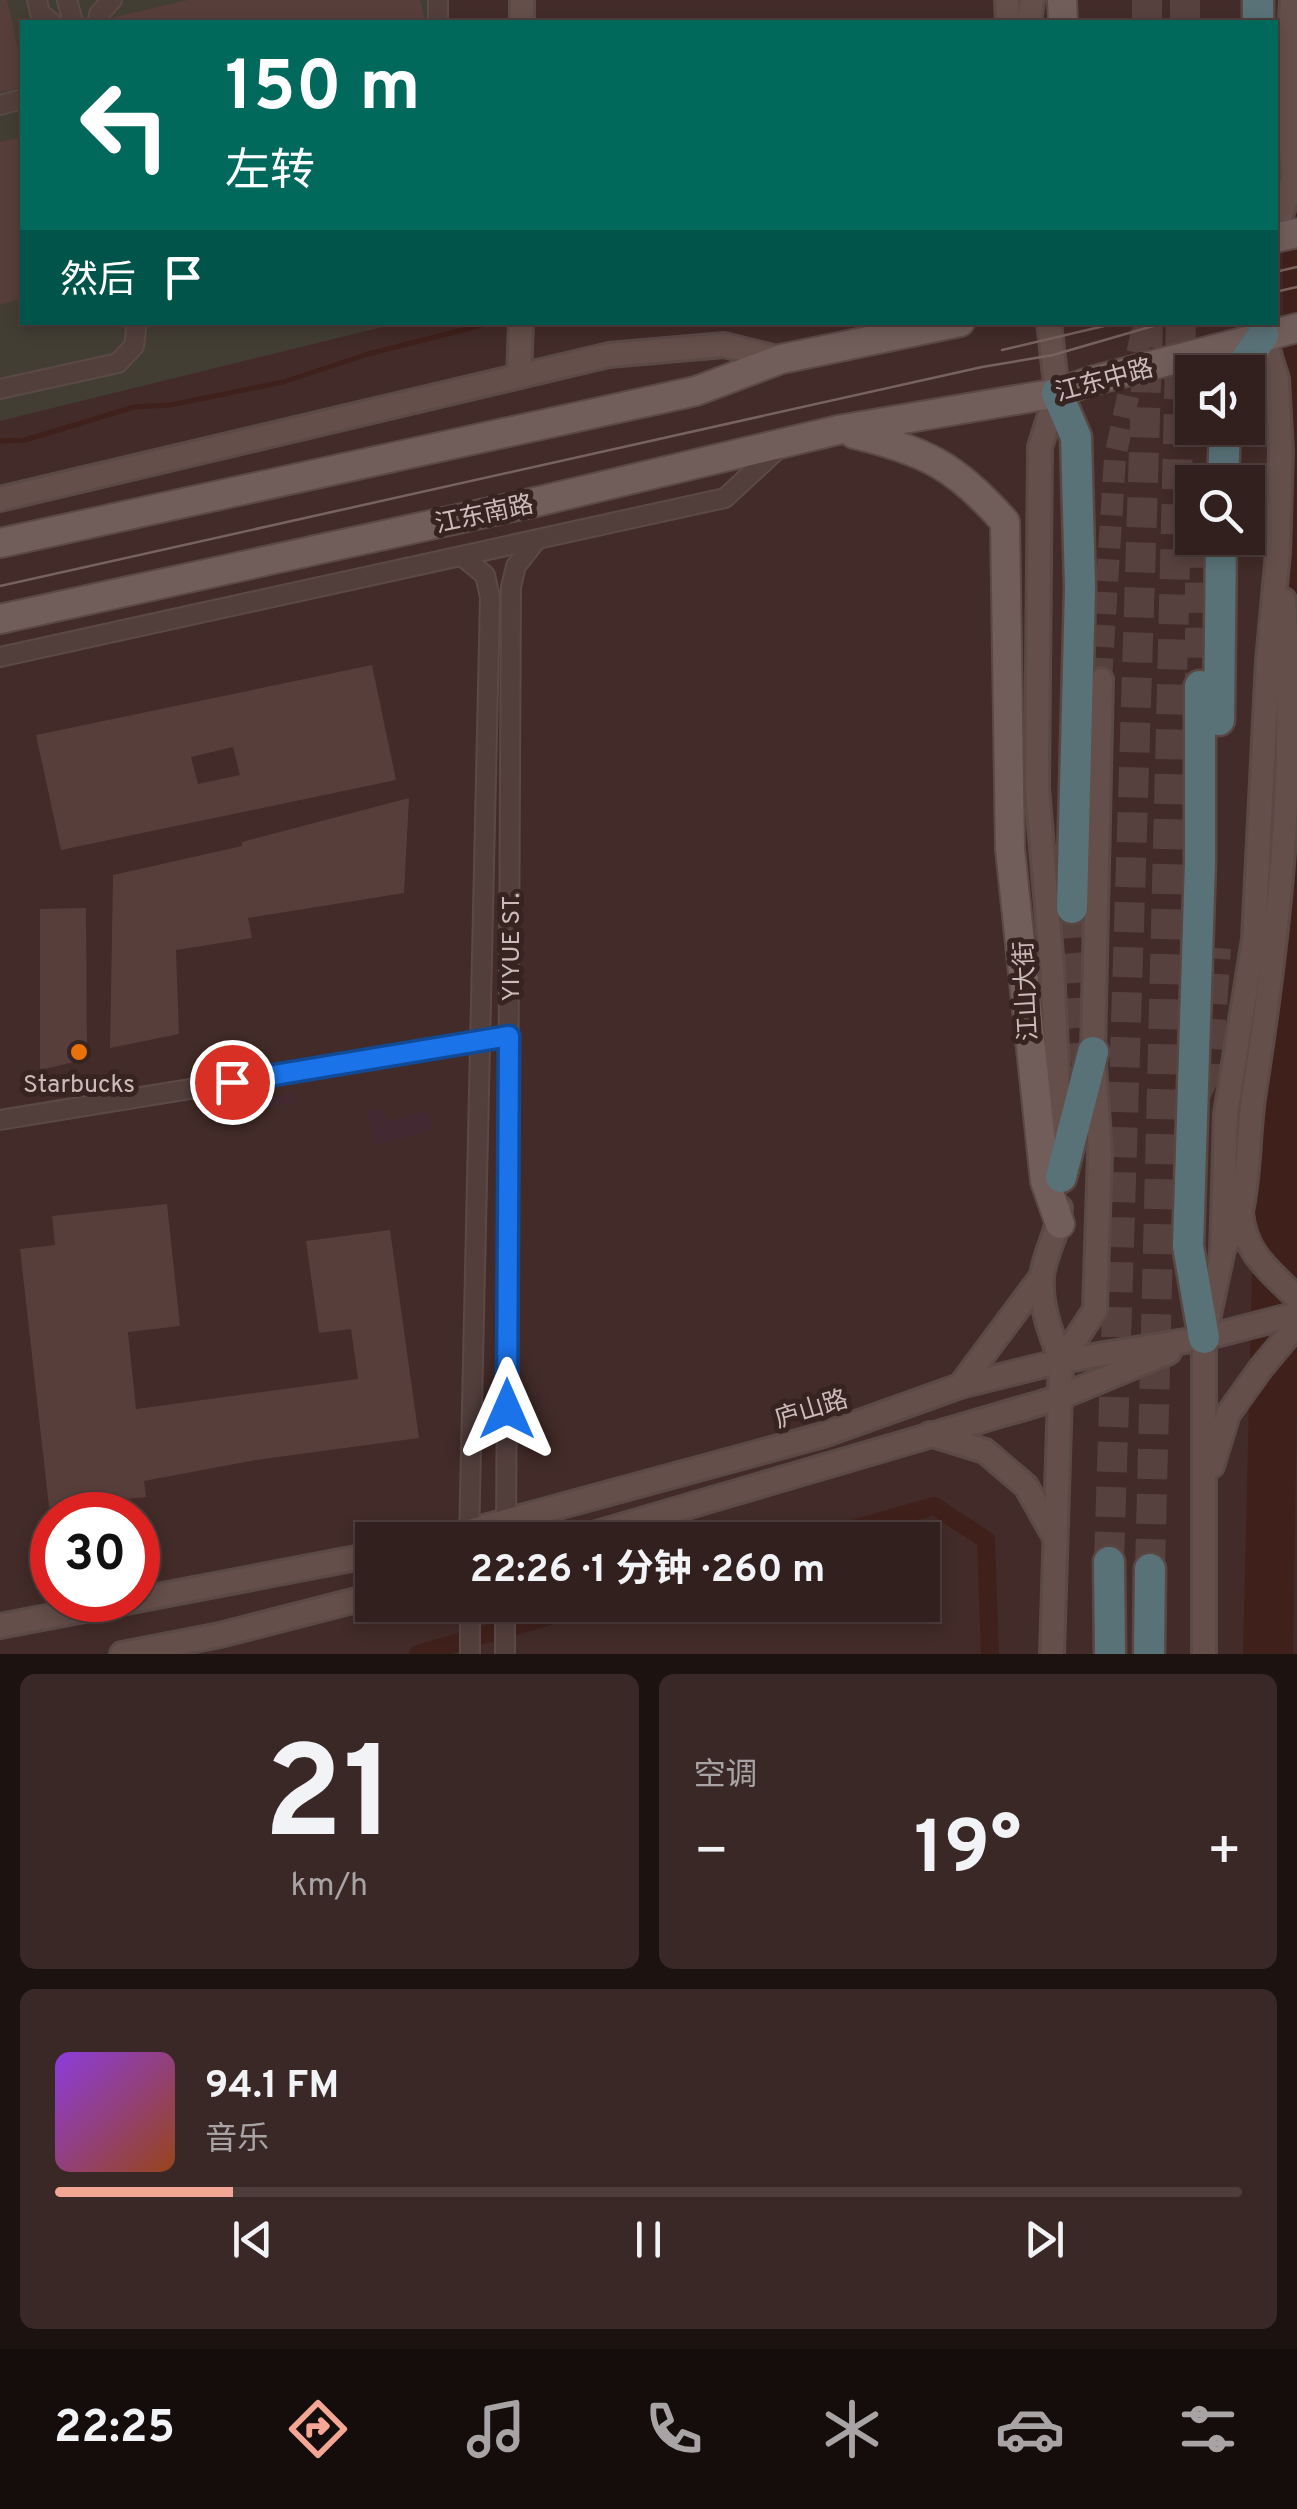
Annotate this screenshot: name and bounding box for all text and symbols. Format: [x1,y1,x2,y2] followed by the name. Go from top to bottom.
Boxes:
[225,46,420,135] text: 150 m
[60,60,190,190] icon: left
[225,145,315,202] text: 左转
[156,250,211,305] icon: arrive
[60,258,136,307] text: 然后
[1052,353,1157,410] street label: 江东中路
[1175,355,1265,555] map controls
[1175,355,1265,445] button: sound
[1175,465,1265,555] button: search
[432,490,537,542] street label: 江东南路
[497,893,529,1001] street label: YIYUE ST.
[1009,940,1047,1042] street label: 江山大街
[190,1040,275,1125] pin
[68,1041,90,1063] marker: Starbucks
[205,1055,260,1110] icon: arrive
[23,1070,135,1102] place label: Starbucks
[455,1357,559,1461] position arrow
[771,1385,852,1437] street label: 庐山路
[30,1492,160,1622] speed limit sign: 30
[470,1547,825,1596] text: 22:26 · 1 分钟 · 260 m
[264,1719,395,1884] text: 21
[694,1757,758,1797] text: 空调
[914,1805,1021,1900] text: 19°
[694,1819,729,1889] text: −
[1207,1819,1242,1889] text: +
[290,1867,368,1907] text: km/h
[205,2063,339,2112] text: 94.1 FM
[205,2121,269,2161] text: 音乐
[225,2212,280,2267] icon: previous
[621,2212,676,2267] icon: pause
[1017,2212,1072,2267] icon: next
[283,2394,353,2464] icon: directions
[461,2394,531,2464] icon: music
[639,2394,709,2464] icon: phone
[817,2394,887,2464] icon: climate
[995,2394,1065,2464] icon: car
[1173,2394,1243,2464] icon: filters
[54,2401,175,2458] text: 22:25

